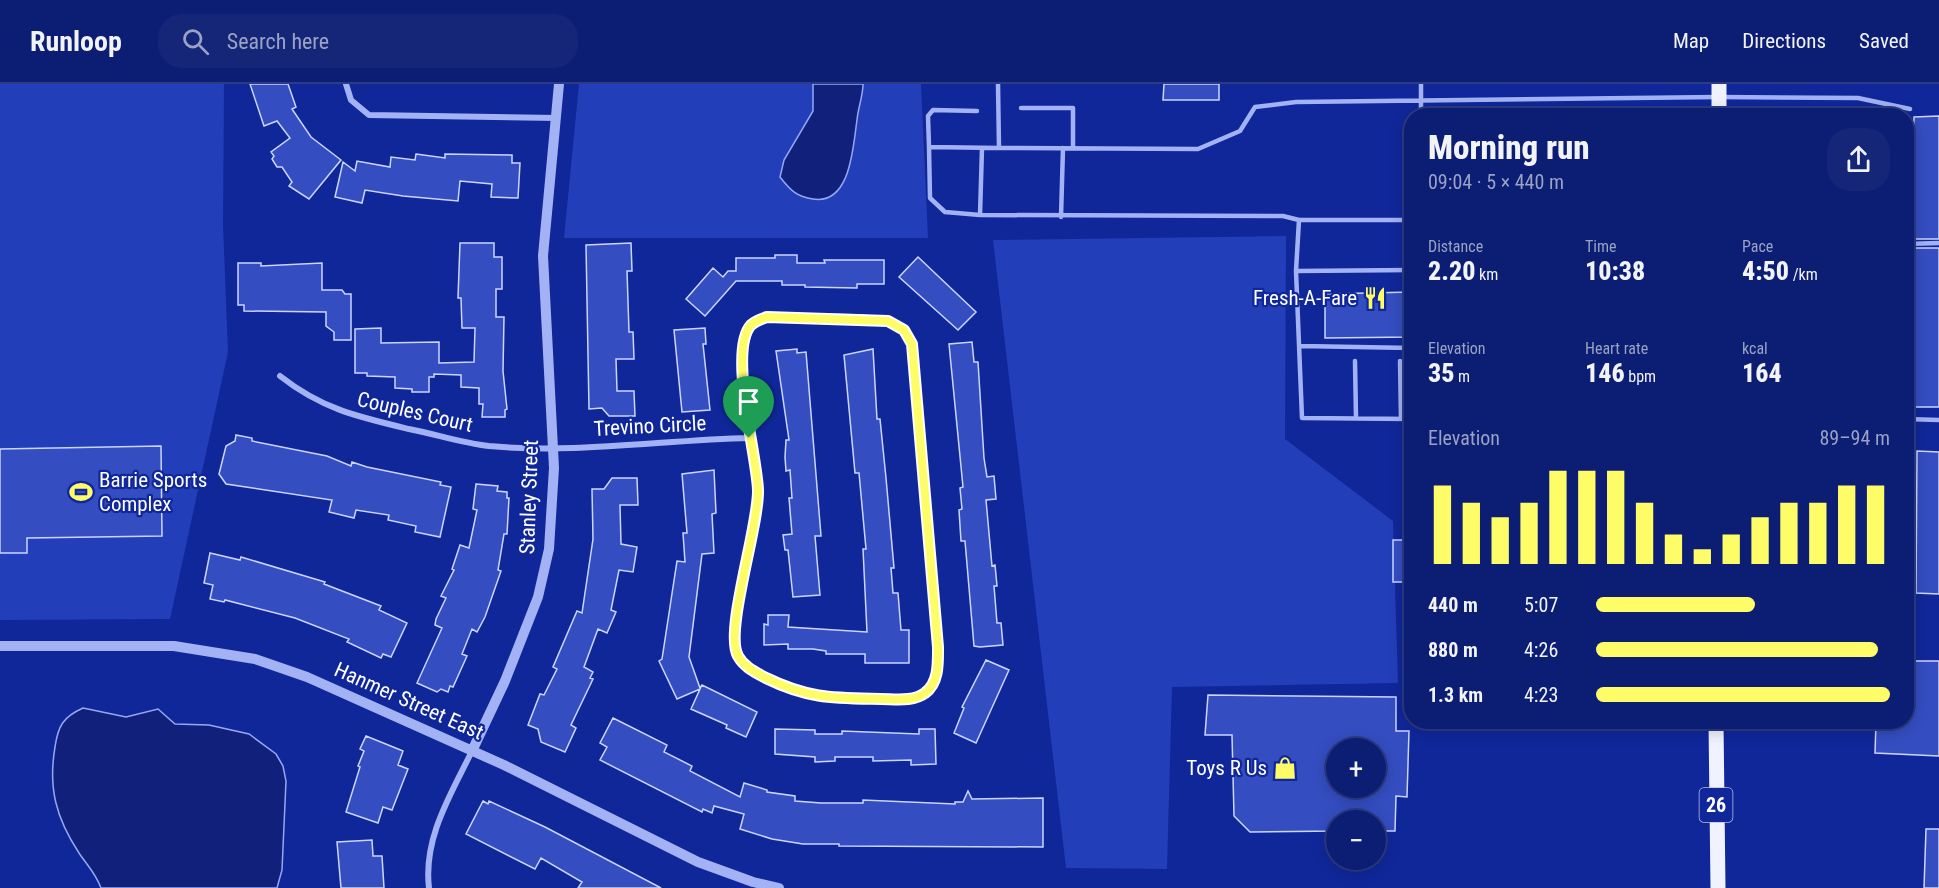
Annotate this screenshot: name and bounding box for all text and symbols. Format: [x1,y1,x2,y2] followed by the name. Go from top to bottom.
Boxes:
[158,14,578,68] search box
[30,25,122,58] text: Runloop
[179,25,212,58] icon: search
[227,29,329,54] text: Search here
[1673,29,1709,53] text: Map
[1742,29,1826,53] text: Directions
[1859,29,1909,53] text: Saved
[1428,128,1590,167] text: Morning run
[1827,128,1890,191] button: share
[1428,170,1564,194] text: 09:04 · 5 × 440 m
[1428,237,1483,256] text: Distance
[1585,237,1617,256] text: Time
[1742,237,1773,256] text: Pace
[1428,256,1475,286] text: 2.20
[1585,256,1645,286] text: 10:38
[1742,256,1789,286] text: 4:50
[1475,265,1498,284] text: km
[1789,265,1818,284] text: /km
[1362,285,1388,311] restaurant icon: Fresh-A-Fare
[1253,286,1357,310] place label: Fresh-A-Fare
[1428,339,1486,358] text: Elevation
[1585,339,1648,358] text: Heart rate
[1742,339,1768,358] text: kcal
[1428,358,1454,388] text: 35
[1585,358,1625,388] text: 146
[1742,358,1782,388] text: 164
[1454,367,1470,386] text: m
[1625,367,1656,386] text: bpm
[723,376,774,438] pin
[732,385,765,418] icon: arrive
[355,387,475,437] street label: Couples Court
[593,411,707,441] street label: Trevino Circle
[1428,426,1500,450] text: Elevation
[1819,426,1890,450] text: 89–94 m
[515,439,543,555] street label: Stanley Street
[99,468,207,516] place label: Barrie Sports Complex
[68,479,94,505] sports icon: Barrie Sports Complex
[1428,593,1478,617] text: 440 m
[1524,593,1558,617] text: 5:07
[1428,638,1478,662] text: 880 m
[1524,638,1558,662] text: 4:26
[331,657,487,745] street label: Hanmer Street East
[1428,683,1483,707] text: 1.3 km
[1524,683,1558,707] text: 4:23
[1326,738,1386,870] map controls
[1326,738,1386,798] button: +
[1272,755,1298,781] shop icon: Toys R Us
[1186,756,1267,780] place label: Toys R Us
[1700,788,1732,822] road number: 26
[1326,810,1386,870] button: −

